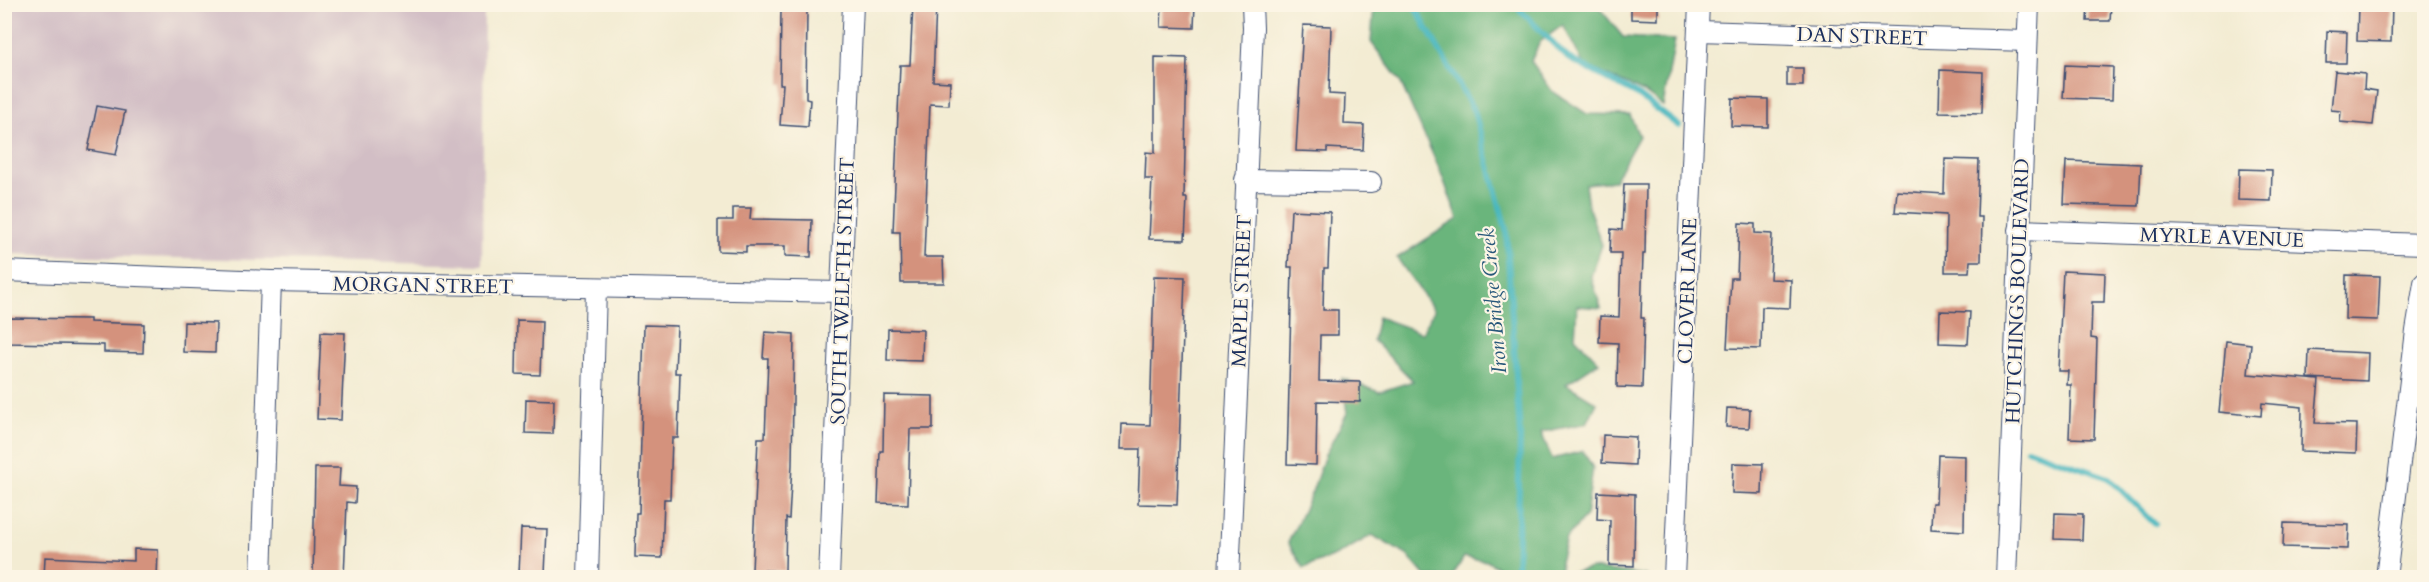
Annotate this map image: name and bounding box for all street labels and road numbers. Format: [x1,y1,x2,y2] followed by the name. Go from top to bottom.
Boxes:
[1796,21,1928,52] street label: DAN STREET
[824,156,861,425] street label: SOUTH TWELFTH STREET
[1999,158,2036,424] street label: HUTCHINGS BOULEVARD
[1225,214,1258,368] street label: MAPLE STREET
[1671,217,1704,365] street label: CLOVER LANE
[2139,221,2305,254] street label: MYRLE AVENUE
[333,270,514,301] street label: MORGAN STREET

